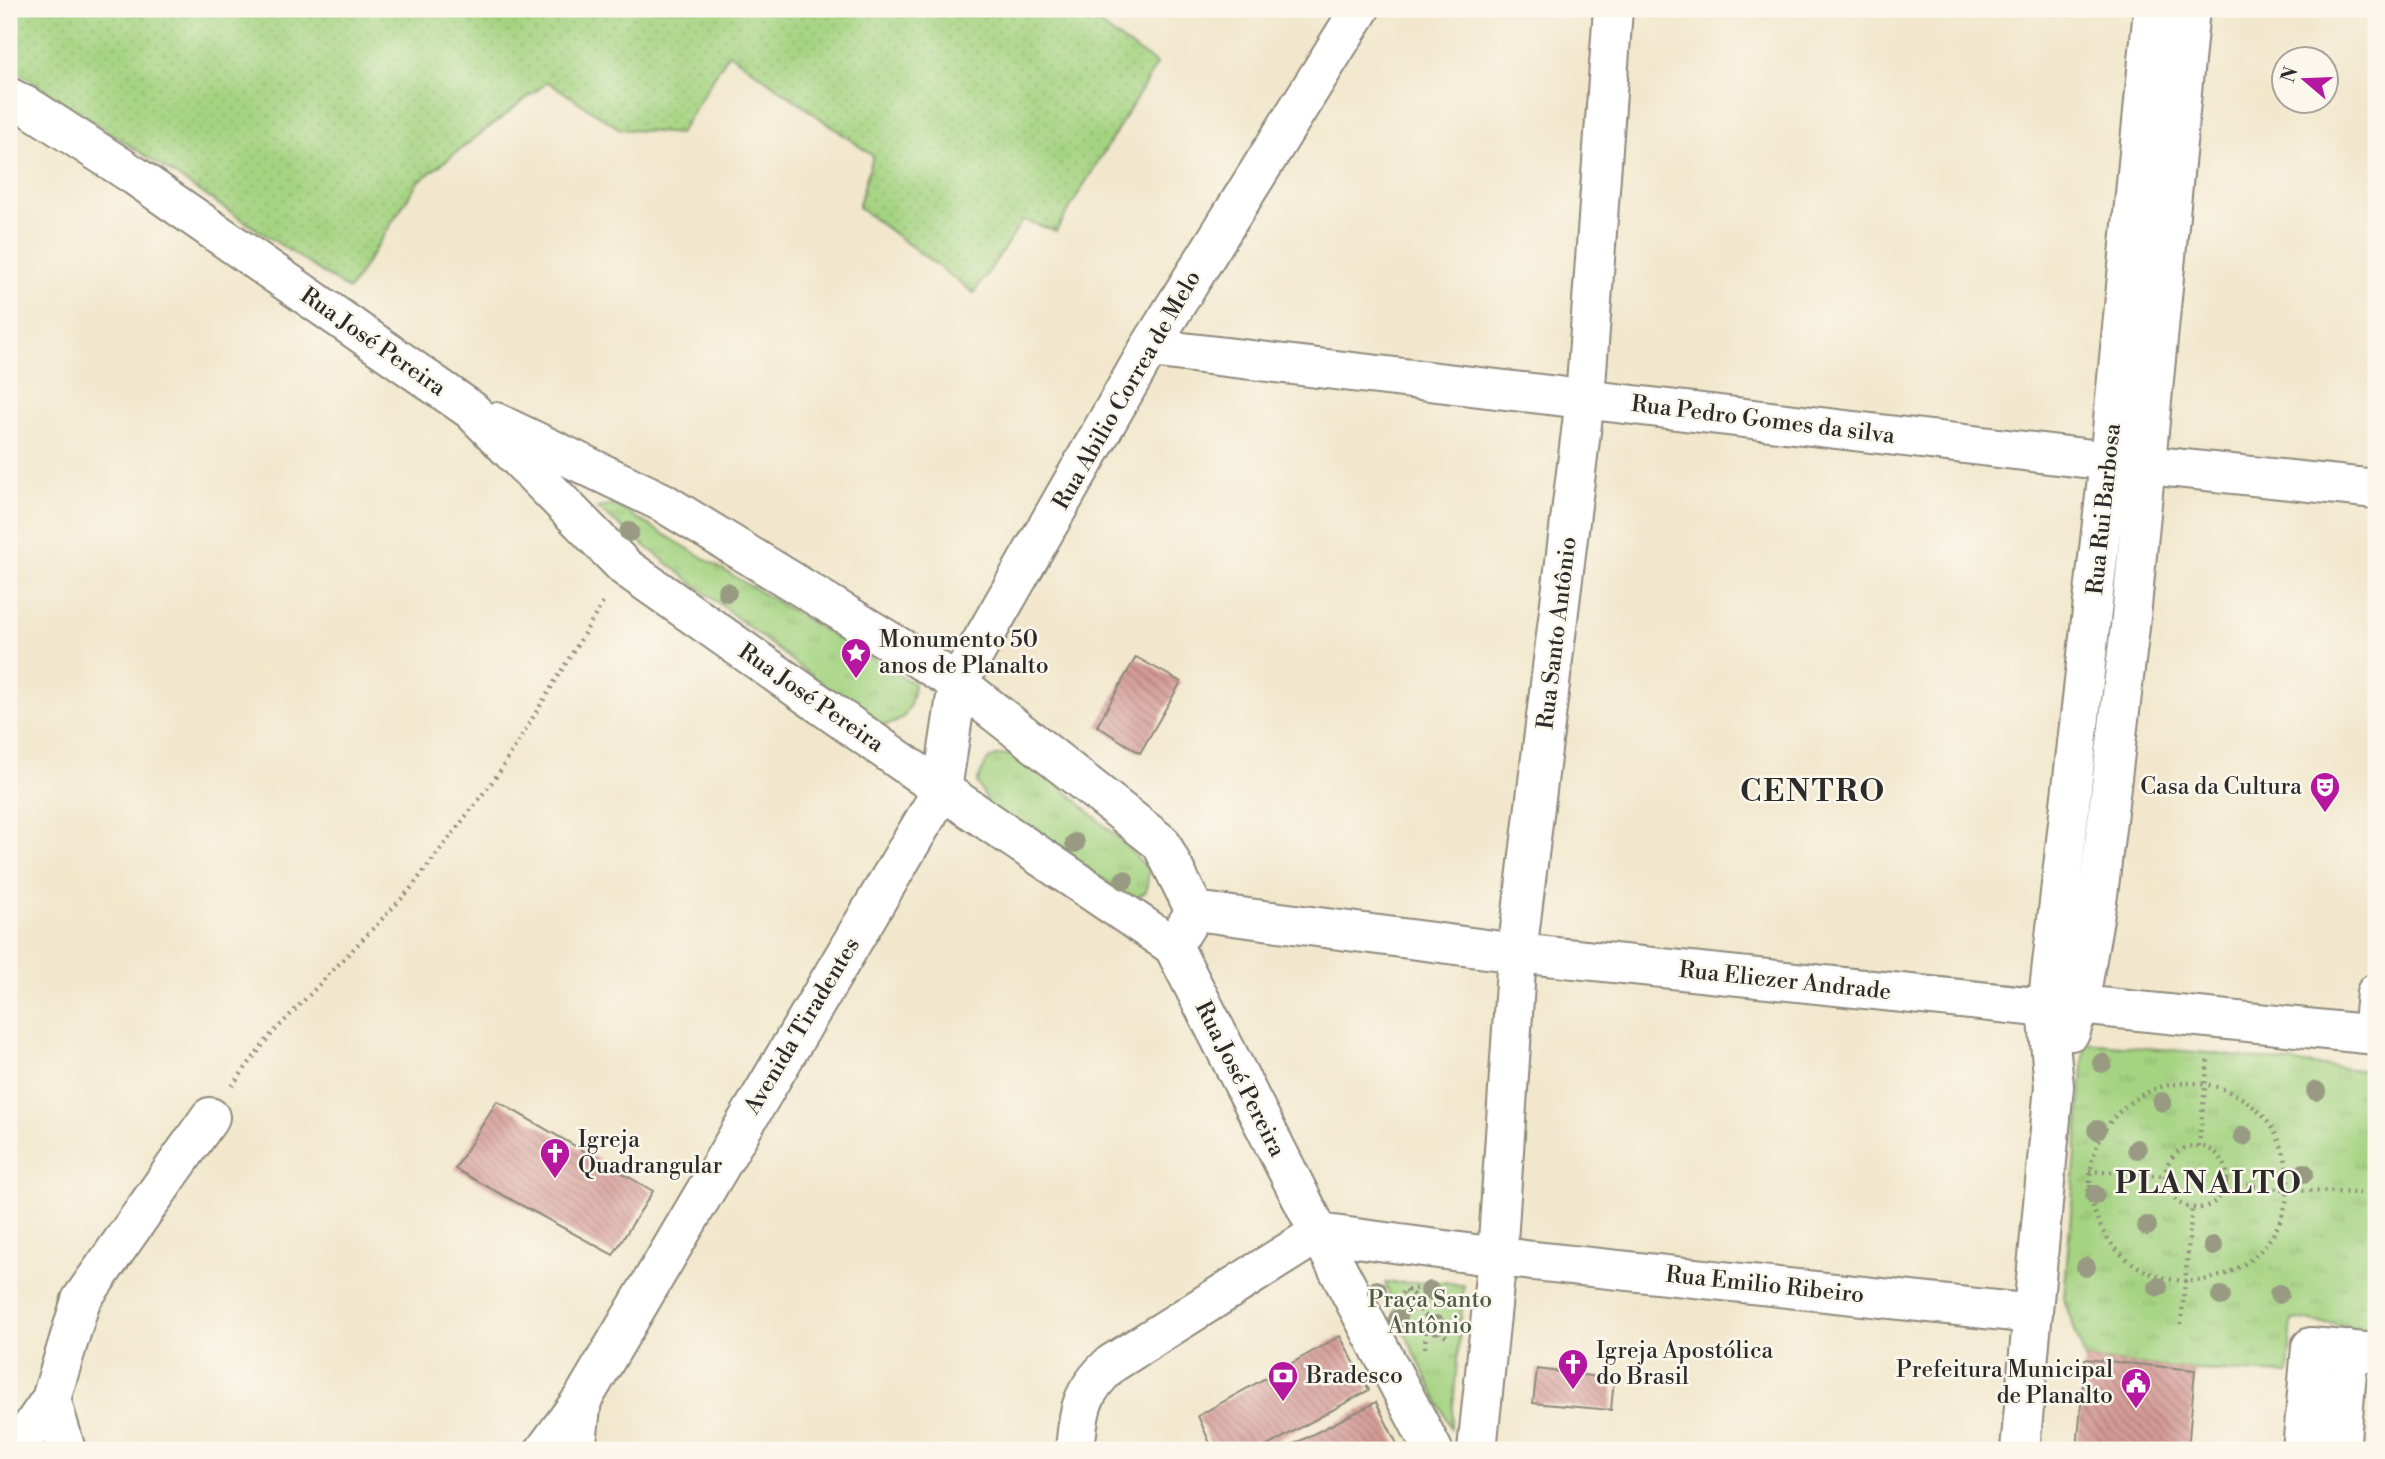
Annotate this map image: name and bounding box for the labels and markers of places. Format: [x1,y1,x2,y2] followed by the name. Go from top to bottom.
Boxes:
[879,626,1049,680] place label: Monumento 50 anos de Planalto
[839,636,873,680] place icon: Monumento 50 anos de Planalto
[2308,770,2342,814] theatre icon: Casa da Cultura
[2140,773,2302,801] place label: Casa da Cultura
[578,1126,722,1180] place label: Igreja Quadrangular
[538,1136,572,1180] church icon: Igreja Quadrangular
[1596,1337,1774,1391] place label: Igreja Apostólica do Brasil
[1556,1347,1590,1391] church icon: Igreja Apostólica do Brasil
[1896,1356,2113,1410] place label: Prefeitura Municipal de Planalto
[1266,1359,1300,1403] bank icon: Bradesco
[1305,1362,1403,1390] place label: Bradesco
[2119,1366,2153,1410] public building icon: Prefeitura Municipal de Planalto

